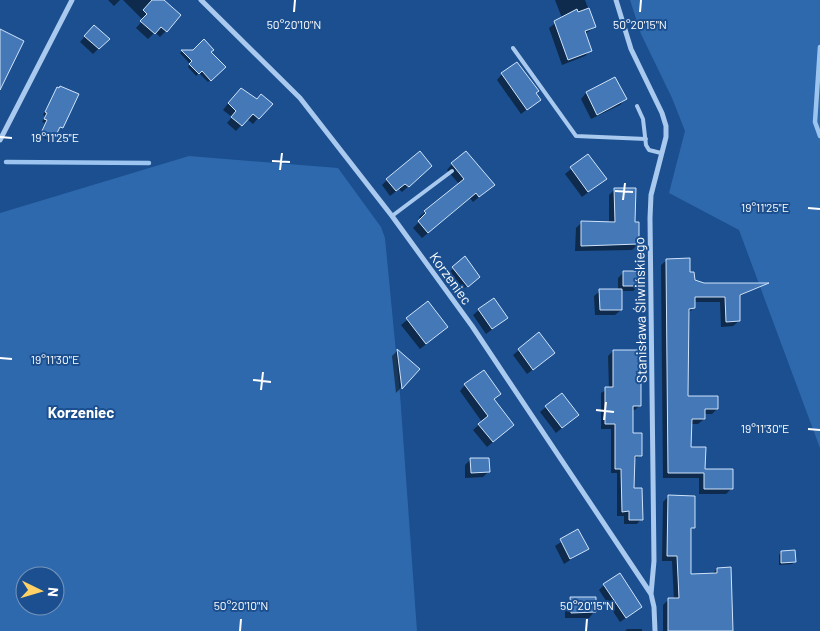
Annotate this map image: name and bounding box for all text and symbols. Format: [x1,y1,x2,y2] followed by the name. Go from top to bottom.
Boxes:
[267,17,321,31] text: 50°20'10"N
[613,17,667,31] text: 50°20'15"N
[31,130,79,144] text: 19°11'25"E
[741,200,789,214] text: 19°11'25"E
[630,237,650,383] street label: Stanisława Śliwińskiego
[426,248,476,308] street label: Korzeniec
[31,352,79,366] text: 19°11'30"E
[48,403,114,421] district label: Korzeniec
[741,421,789,435] text: 19°11'30"E
[15,566,65,616] north arrow
[45,587,62,598] text: N
[214,598,268,612] text: 50°20'10"N
[560,598,614,612] text: 50°20'15"N

